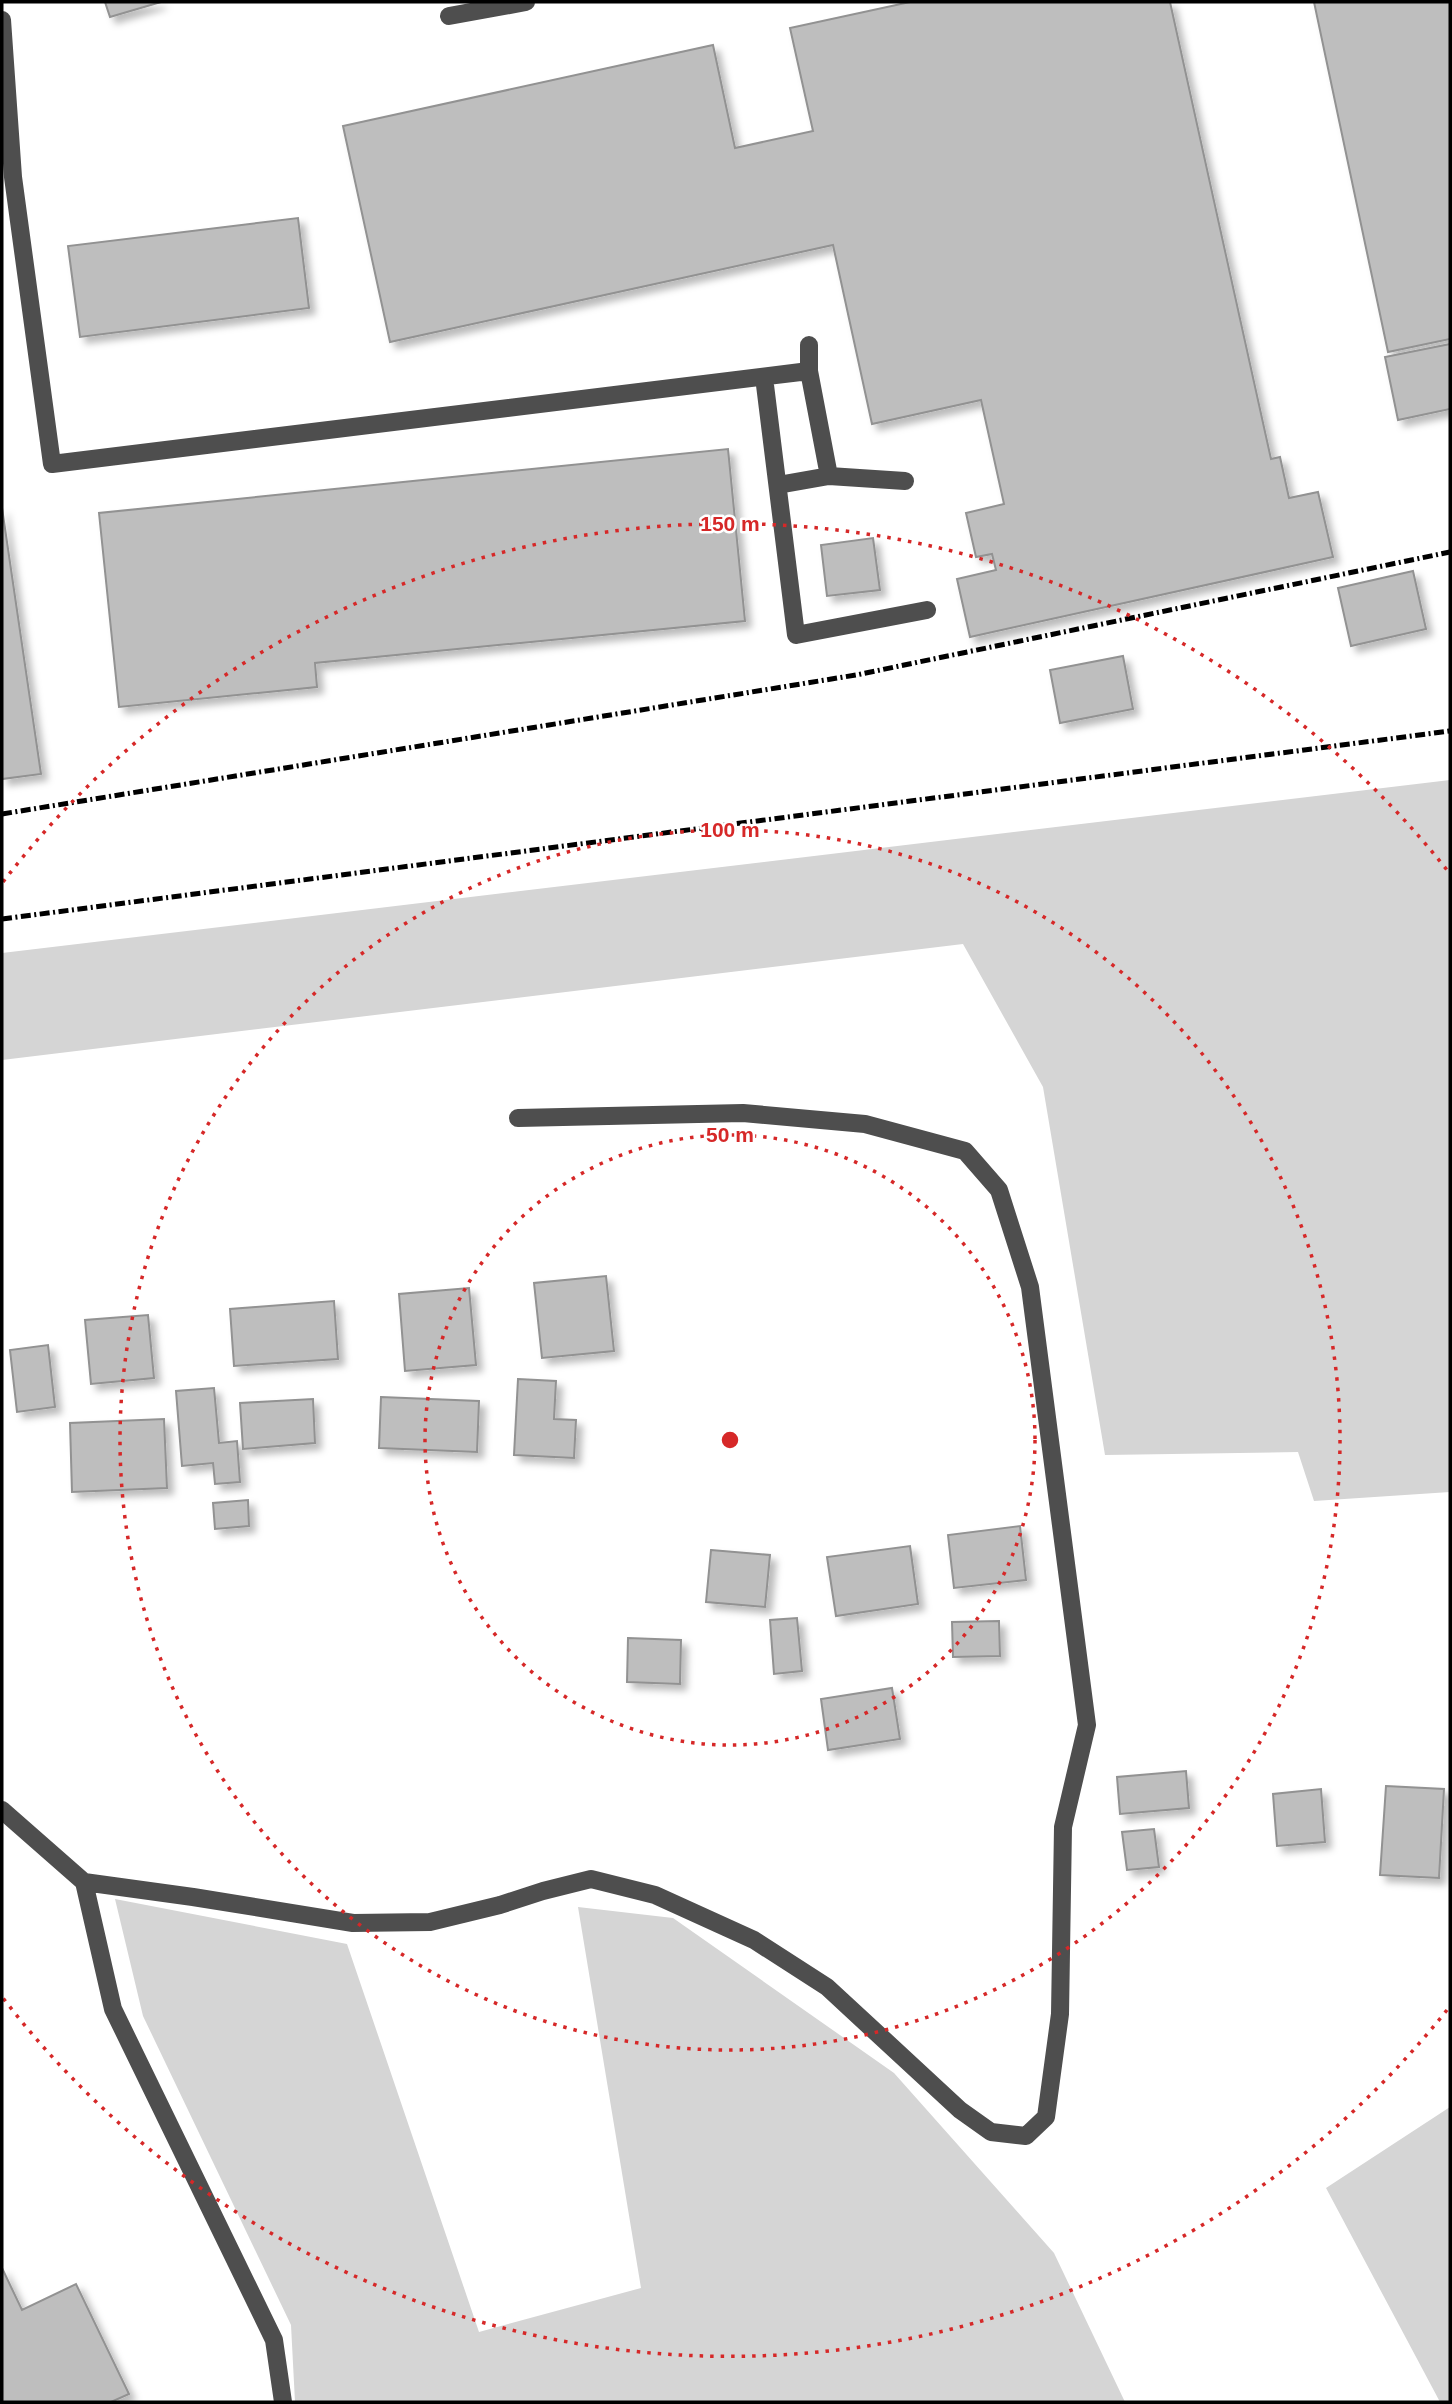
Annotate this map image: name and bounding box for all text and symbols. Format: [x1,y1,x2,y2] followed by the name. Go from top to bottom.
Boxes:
[700,512,760,535] text: 150 m
[700,818,760,841] text: 100 m
[706,1123,754,1146] text: 50 m
[718,1428,742,1452] centre of rings

